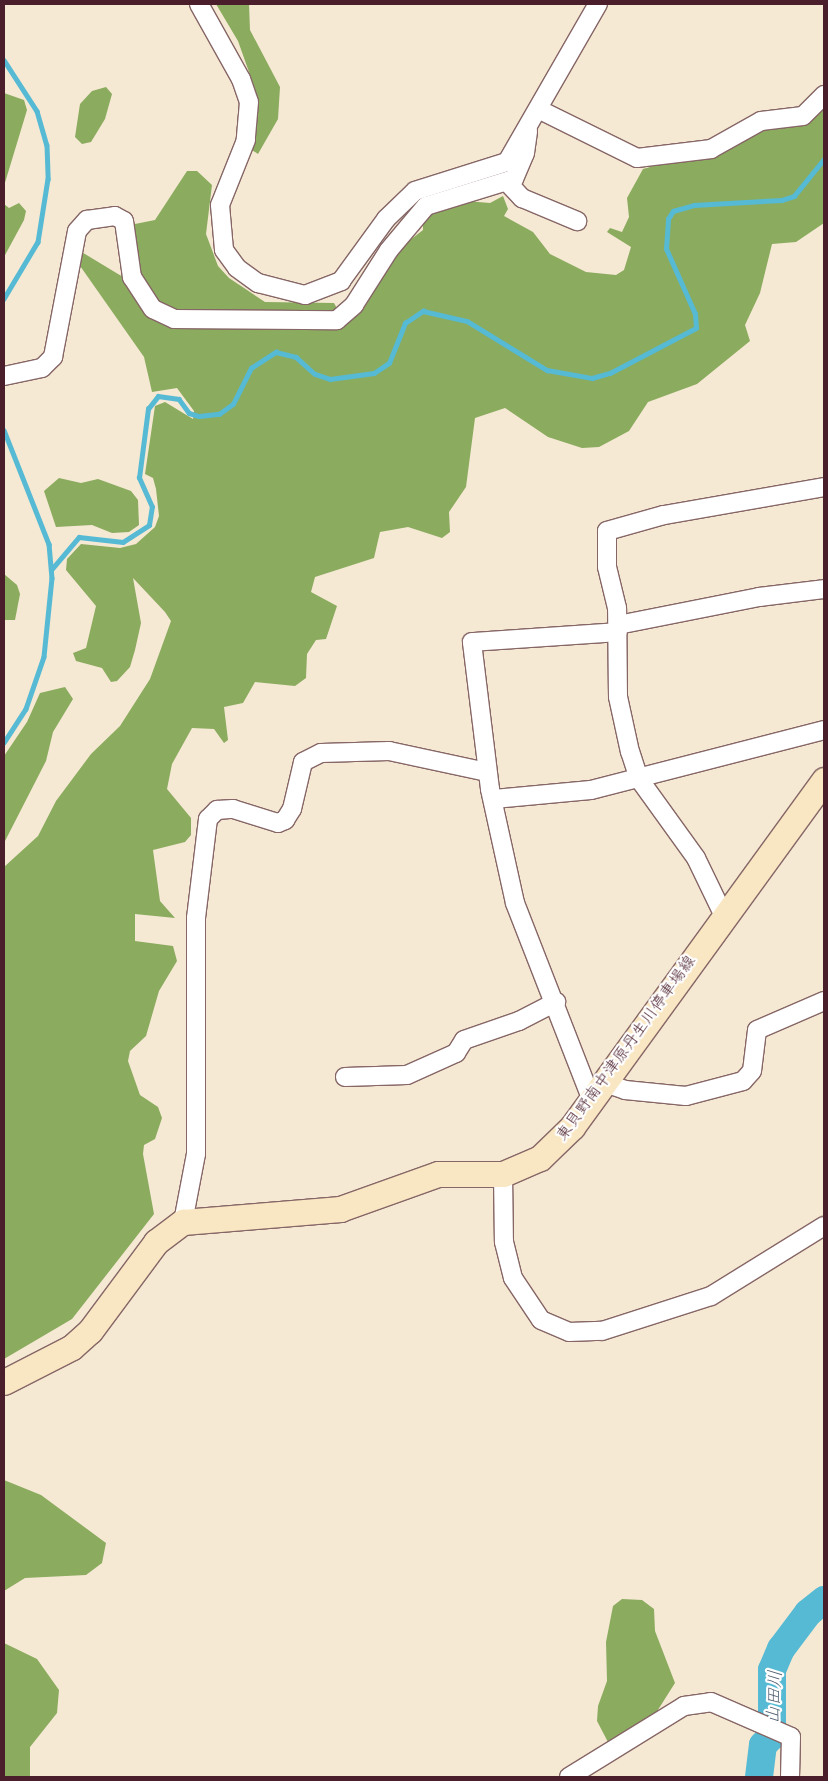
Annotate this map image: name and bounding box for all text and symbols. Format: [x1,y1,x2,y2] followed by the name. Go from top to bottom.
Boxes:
[552,952,700,1144] street label: 東貝野南中津原丹生川停車場線
[762,1669,786,1725] water label: 山田川

